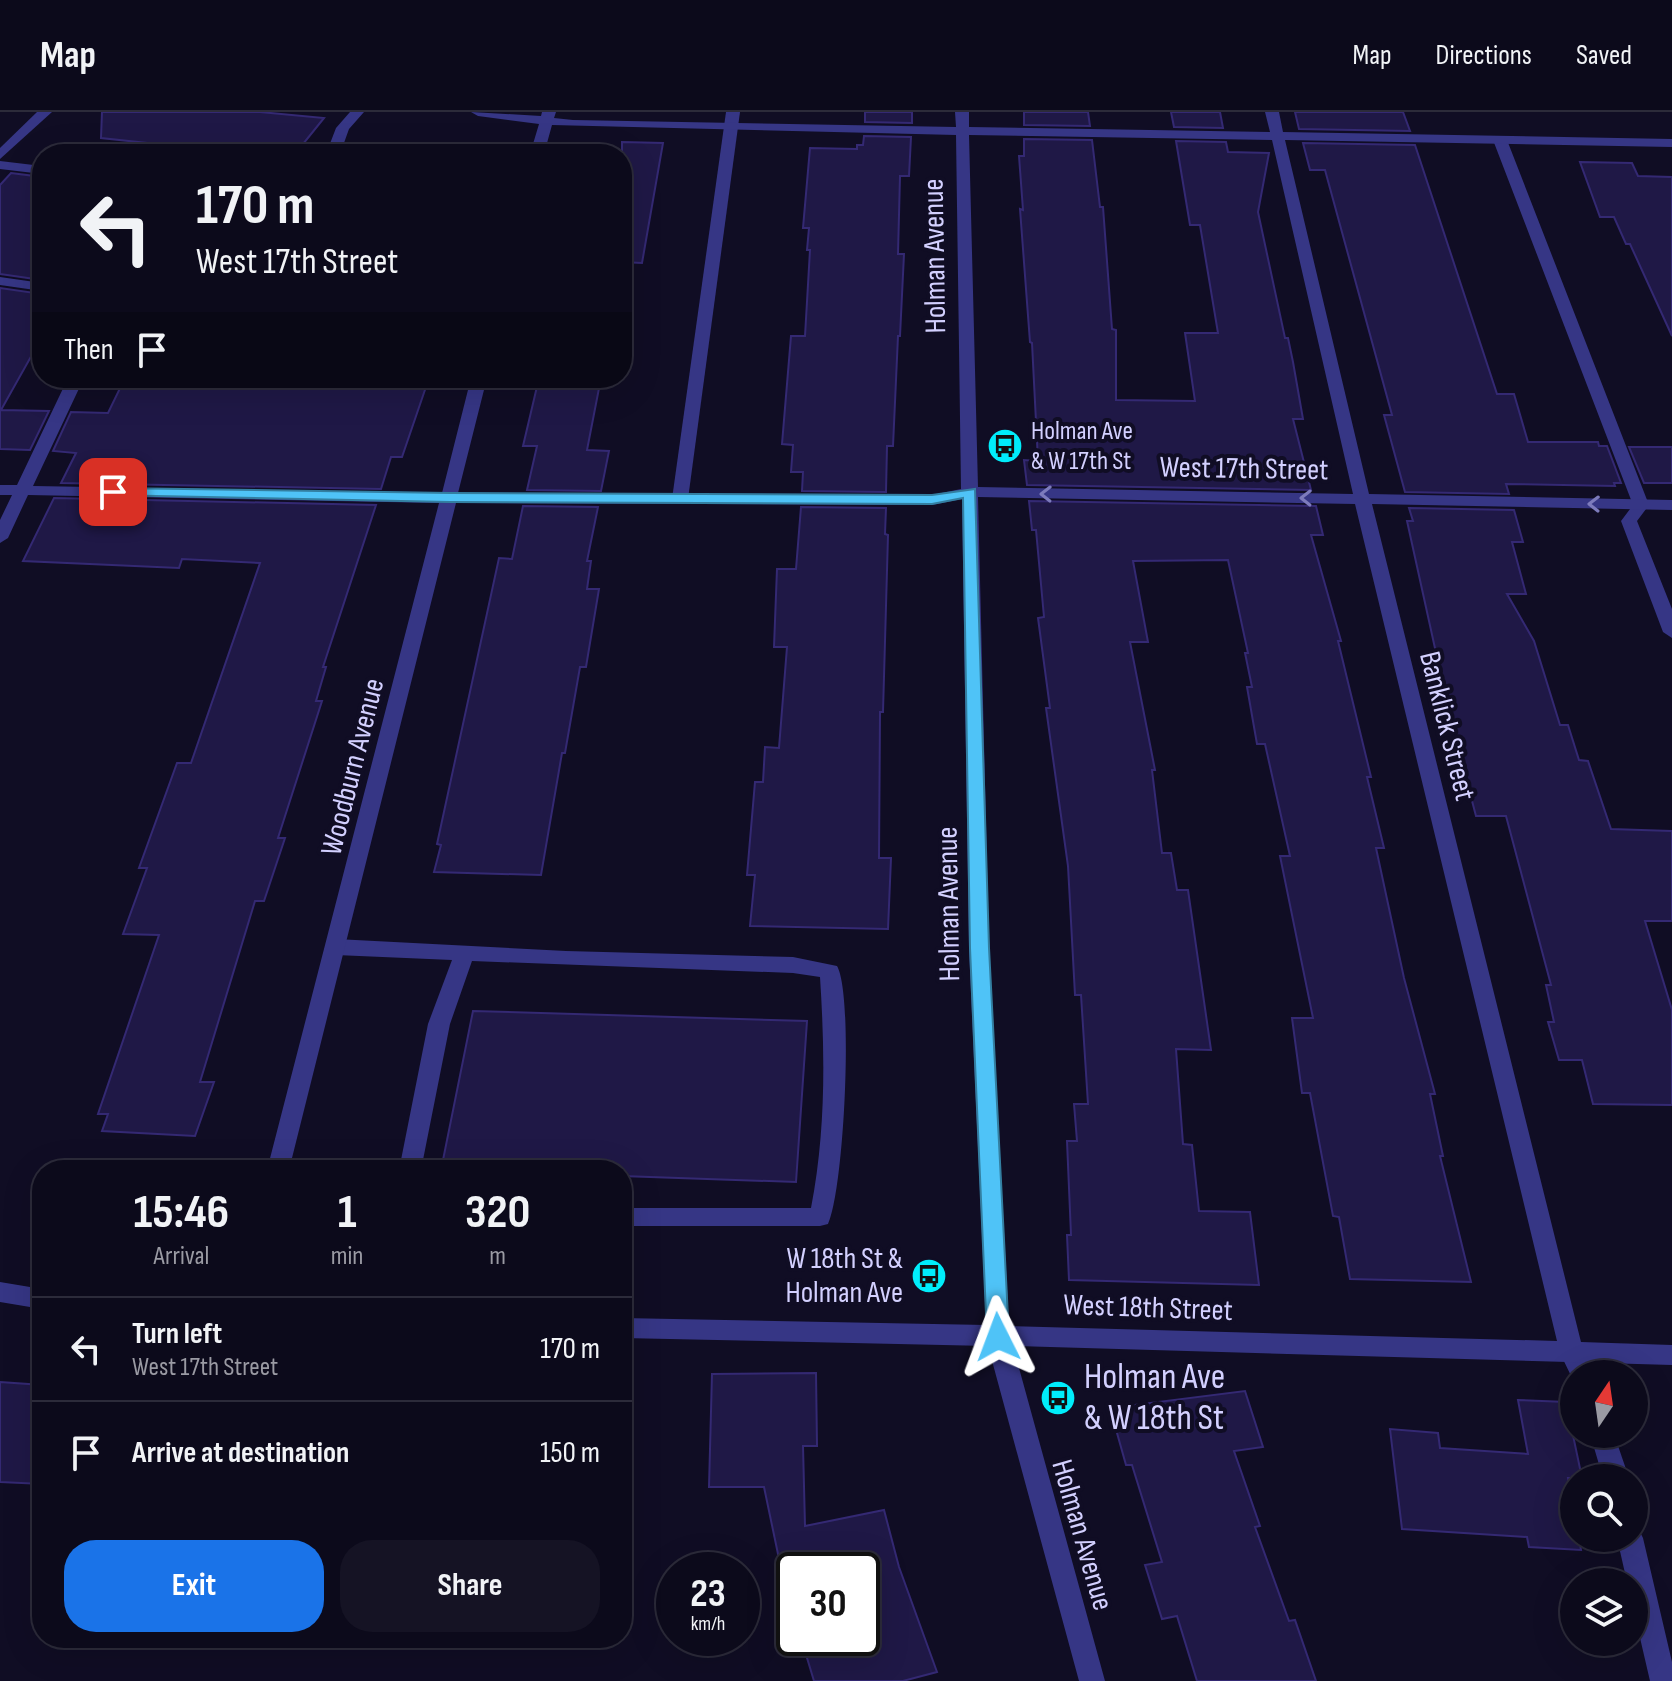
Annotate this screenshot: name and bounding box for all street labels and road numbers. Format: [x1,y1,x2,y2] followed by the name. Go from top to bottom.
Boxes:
[916,178,954,334] street label: Holman Avenue
[1159,450,1329,488] street label: West 17th Street
[1411,648,1483,804] street label: Banklick Street
[314,675,392,859] street label: Woodburn Avenue
[930,826,968,982] street label: Holman Avenue
[1063,1287,1233,1329] street label: West 18th Street
[1043,1456,1121,1614] street label: Holman Avenue

